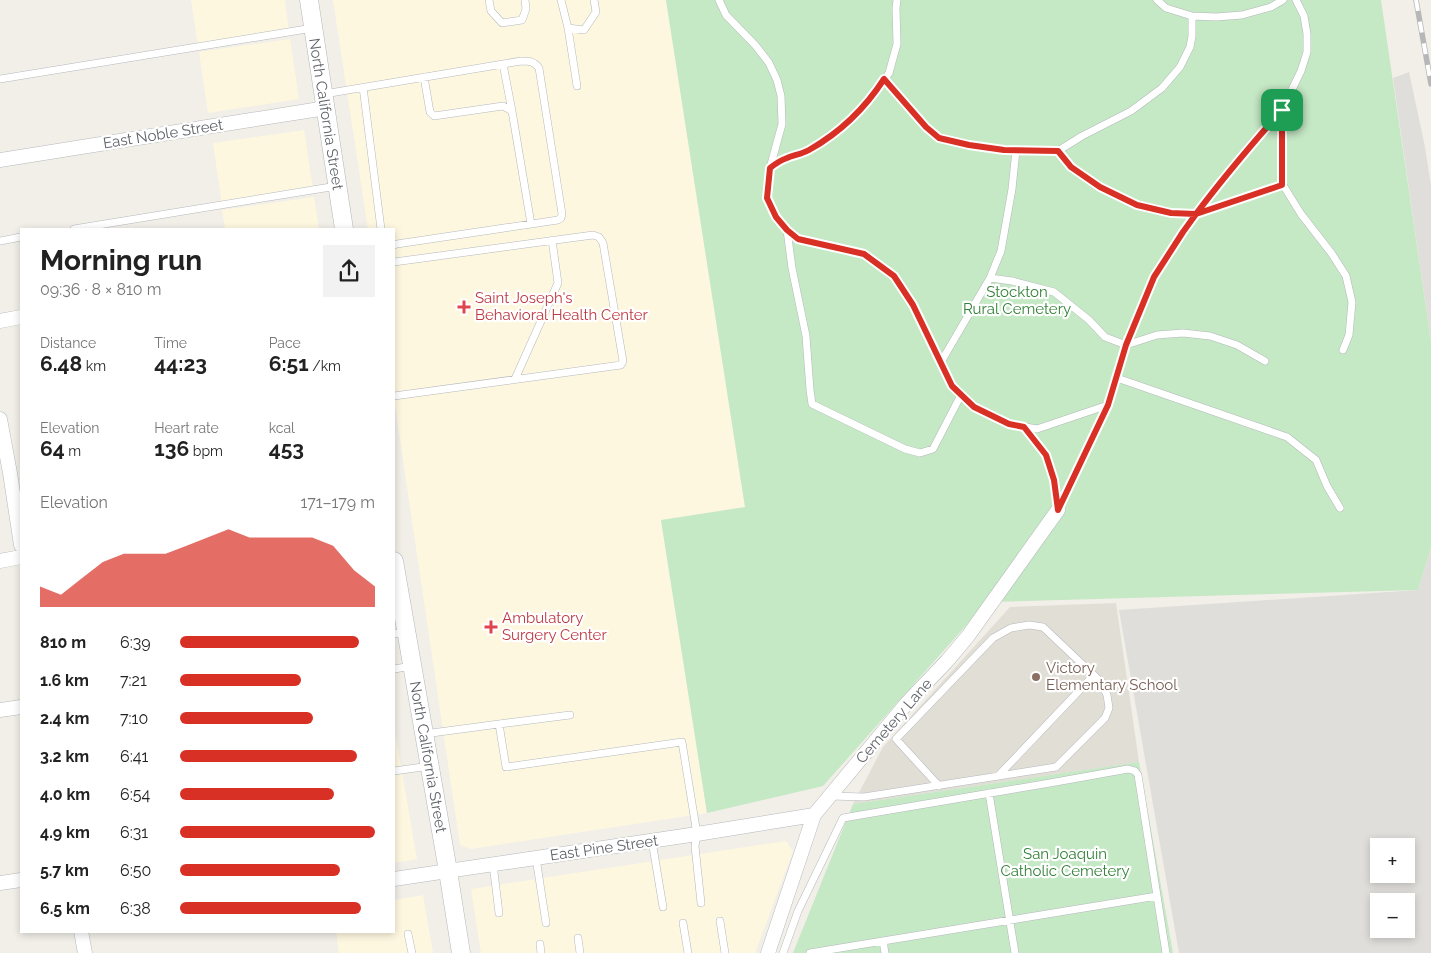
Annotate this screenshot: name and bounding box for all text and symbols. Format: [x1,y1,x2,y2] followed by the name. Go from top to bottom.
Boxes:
[305,37,347,191] street label: North California Street
[1261,89,1303,131] pin
[1268,96,1296,124] icon: arrive
[102,116,224,152] street label: East Noble Street
[40,244,202,277] text: Morning run
[323,245,375,297] button: share
[40,280,161,299] text: 09:36 · 8 × 810 m
[963,283,1071,318] park label: Stockton Rural Cemetery
[475,289,649,324] place label: Saint Joseph's Behavioral Health Center
[457,300,471,314] marker: Saint Joseph's Behavioral Health Center
[40,335,96,351] text: Distance
[154,335,187,351] text: Time
[269,335,301,351] text: Pace
[40,351,82,376] text: 6.48
[154,351,207,376] text: 44:23
[269,351,309,376] text: 6:51
[82,358,106,374] text: km
[309,358,341,374] text: /km
[40,420,99,436] text: Elevation
[154,420,219,436] text: Heart rate
[269,420,295,436] text: kcal
[40,436,65,461] text: 64
[154,436,189,461] text: 136
[269,436,304,461] text: 453
[65,443,81,459] text: m
[189,443,223,459] text: bpm
[40,493,108,512] text: Elevation
[301,493,375,512] text: 171–179 m
[502,609,607,644] place label: Ambulatory Surgery Center
[484,620,498,634] marker: Ambulatory Surgery Center
[40,633,86,652] text: 810 m
[120,633,151,652] text: 6:39
[1046,659,1178,694] place label: Victory Elementary School
[40,671,89,690] text: 1.6 km
[120,671,147,690] text: 7:21
[1030,671,1042,683] marker: Victory Elementary School
[852,675,936,767] street label: Cemetery Lane
[406,680,450,834] street label: North California Street
[40,709,89,728] text: 2.4 km
[120,709,148,728] text: 7:10
[40,747,89,766] text: 3.2 km
[120,747,148,766] text: 6:41
[40,785,90,804] text: 4.0 km
[120,785,150,804] text: 6:54
[40,823,90,842] text: 4.9 km
[120,823,148,842] text: 6:31
[549,832,659,864] street label: East Pine Street
[1370,838,1415,938] map controls
[1370,838,1415,883] button: +
[1000,845,1130,880] park label: San Joaquin Catholic Cemetery
[40,861,89,880] text: 5.7 km
[120,861,151,880] text: 6:50
[1370,893,1415,938] button: −
[40,899,90,918] text: 6.5 km
[120,899,151,918] text: 6:38

